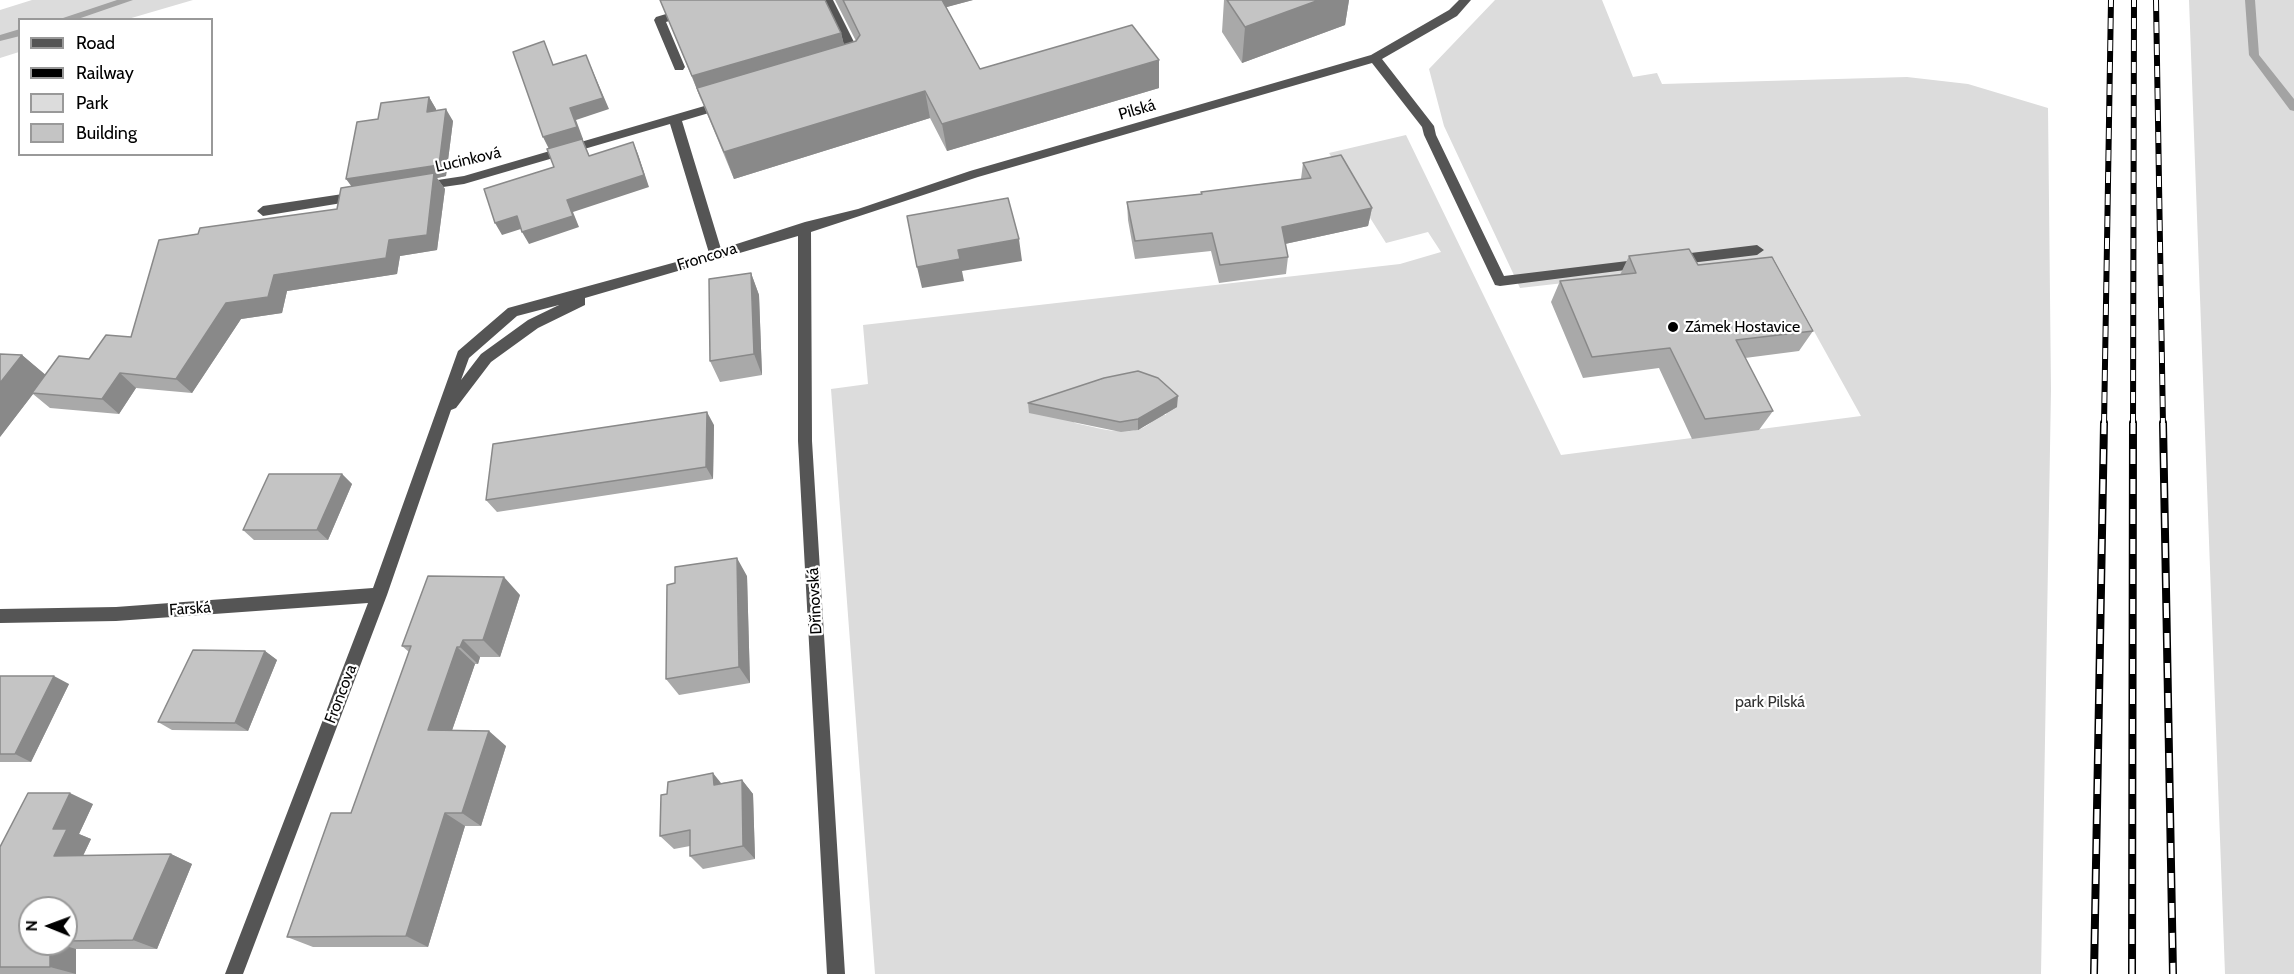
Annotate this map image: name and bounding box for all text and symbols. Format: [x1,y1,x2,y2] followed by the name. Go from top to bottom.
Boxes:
[18,18,213,156] legend
[76,32,115,54] text: Road
[76,62,134,84] text: Railway
[76,92,108,114] text: Park
[1116,96,1158,124] street label: Pilská
[76,122,137,144] text: Building
[433,143,503,177] street label: Lucinková
[675,239,739,275] street label: Froncova
[1685,317,1800,337] place label: Zámek Hostavice
[1666,320,1680,334] marker: Zámek Hostavice
[804,567,826,635] street label: Dřínovská
[169,598,211,620] street label: Farská
[321,662,361,726] street label: Froncova
[1735,692,1805,712] park label: park Pilská
[18,896,78,956] north arrow
[22,920,41,932] text: N

